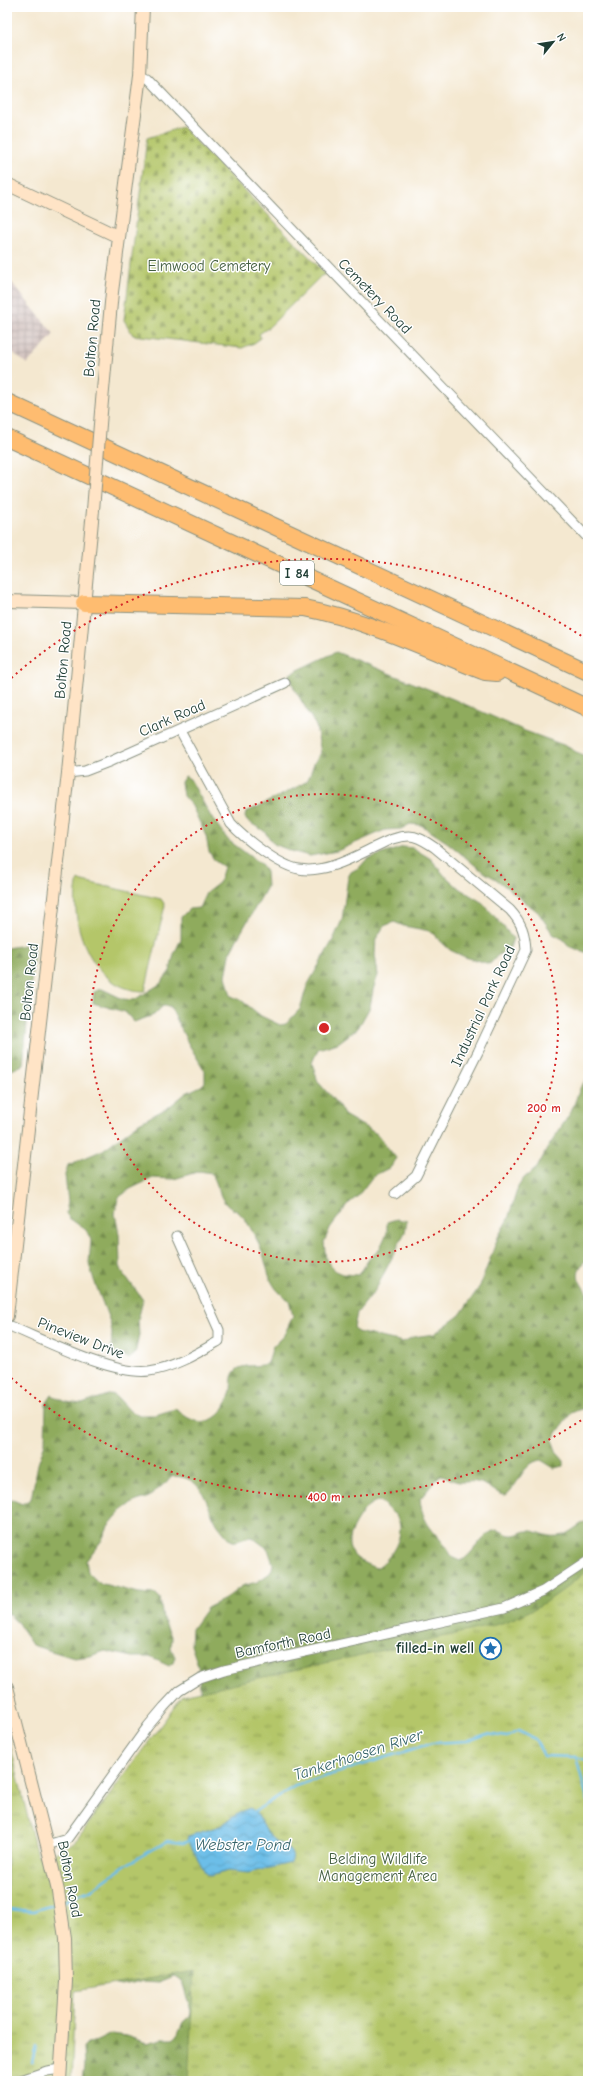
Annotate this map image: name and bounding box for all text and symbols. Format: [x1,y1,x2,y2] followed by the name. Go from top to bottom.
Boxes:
[533,22,573,62] north arrow
[554,31,569,44] text: N
[334,254,416,338] street label: Cemetery Road
[148,257,271,275] park label: Elmwood Cemetery
[80,298,104,378] street label: Bolton Road
[280,561,314,585] road number: I 84
[51,620,75,700] street label: Bolton Road
[136,695,208,741] street label: Clark Road
[16,942,42,1022] street label: Bolton Road
[447,942,519,1070] street label: Industrial Park Road
[317,1021,331,1035] centre of rings
[527,1101,561,1115] text: 200 m
[35,1313,127,1363] street label: Pineview Drive
[307,1490,341,1504] text: 400 m
[234,1624,332,1662] street label: Bamforth Road
[477,1635,503,1661] place icon: filled-in well
[395,1639,474,1657] place label: filled-in well
[291,1725,426,1784] water label: Tankerhoosen River
[195,1836,291,1854] water label: Webster Pond
[54,1839,86,1919] street label: Bolton Road
[319,1850,437,1885] park label: Belding Wildlife Management Area

